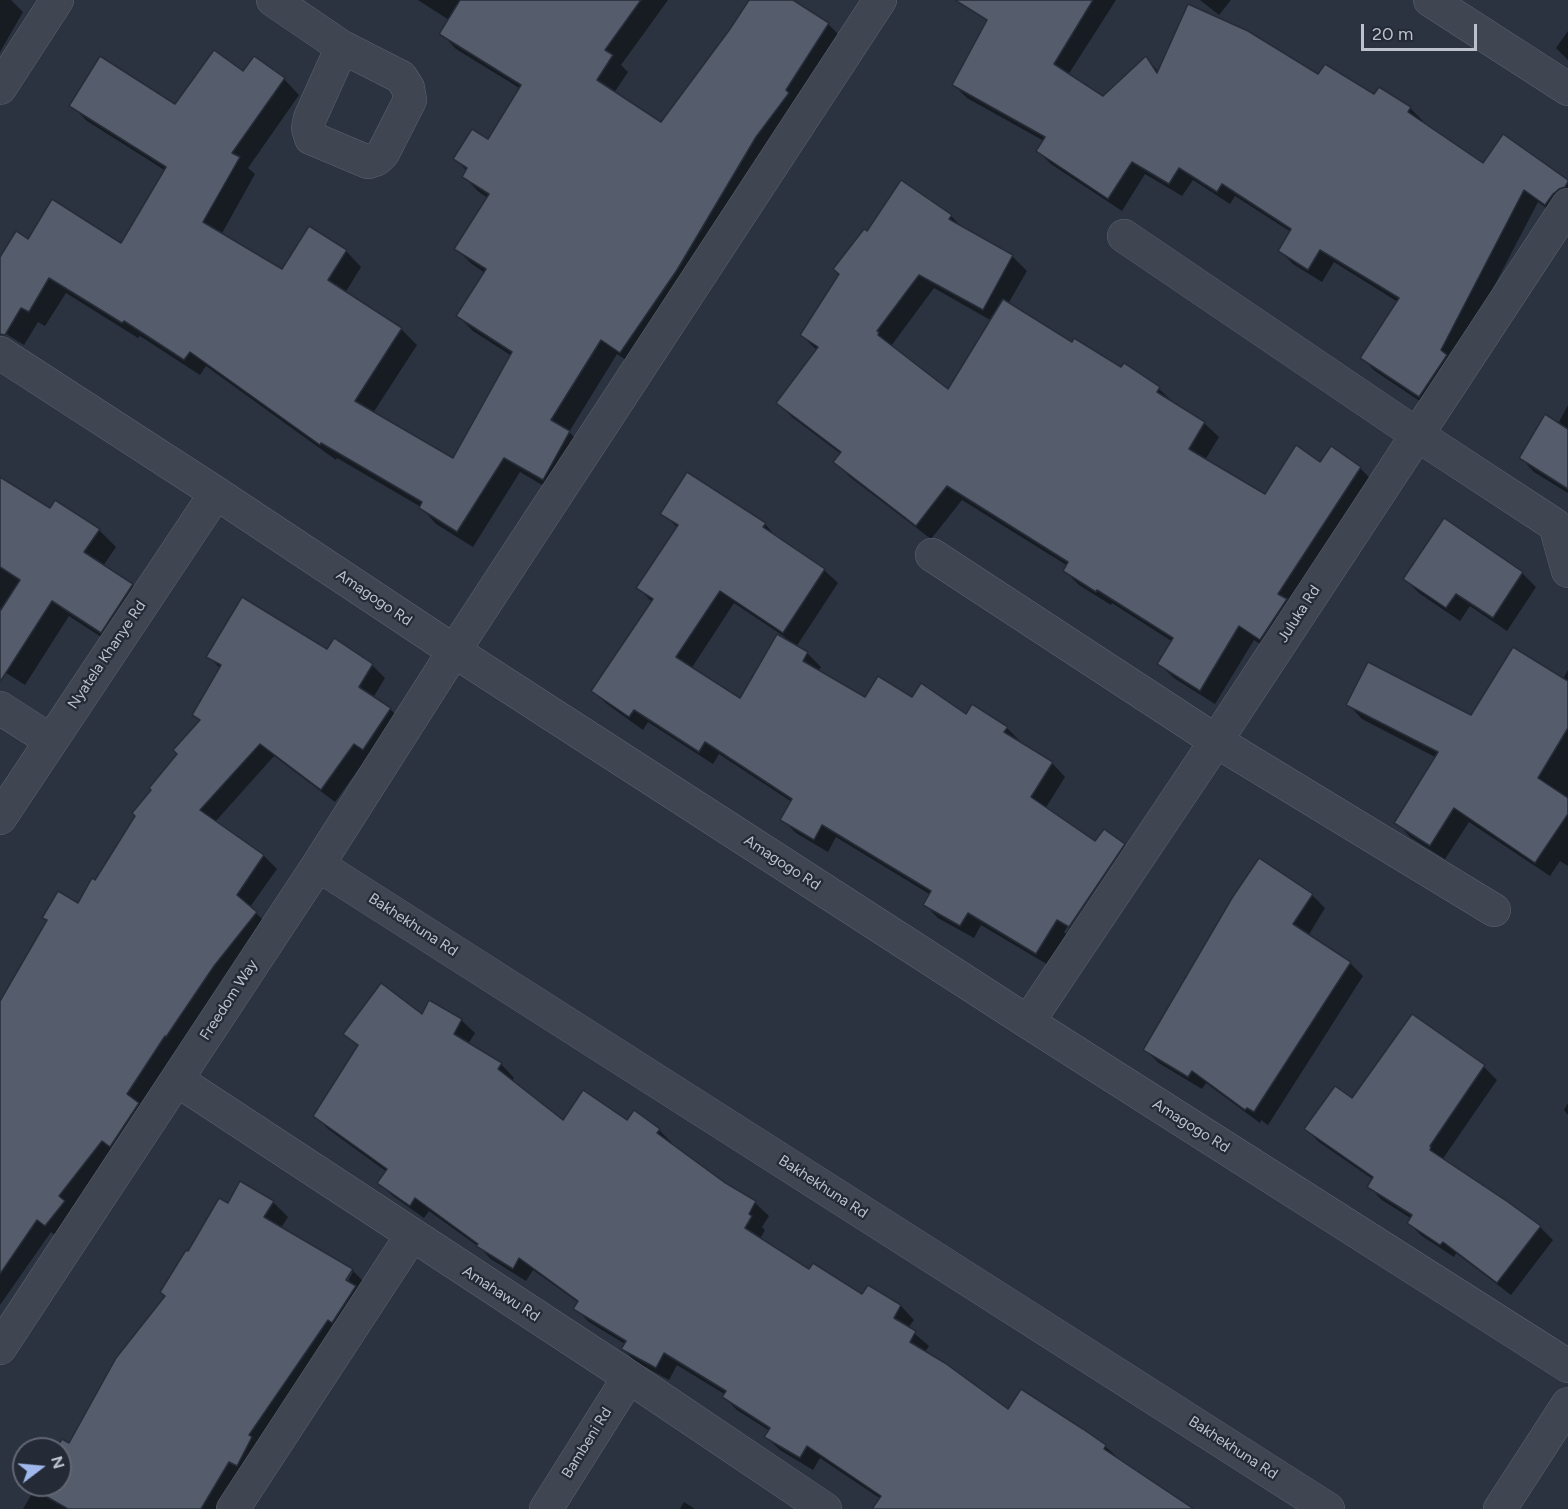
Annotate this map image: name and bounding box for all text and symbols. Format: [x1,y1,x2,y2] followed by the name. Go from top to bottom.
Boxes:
[1364,12,1480,50] scale bar
[1372,23,1413,45] text: 20 m
[333,566,415,630] street label: Amagogo Rd
[1274,582,1324,646] street label: Juluka Rd
[64,597,150,713] street label: Nyatela Khanye Rd
[740,832,824,894] street label: Amagogo Rd
[365,890,461,960] street label: Bakhekhuna Rd
[196,956,262,1044] street label: Freedom Way
[1149,1095,1233,1157] street label: Amagogo Rd
[775,1152,871,1222] street label: Bakhekhuna Rd
[459,1262,543,1326] street label: Amahawu Rd
[558,1404,616,1482] street label: Bambeni Rd
[1185,1413,1281,1483] street label: Bakhekhuna Rd
[12,1437,72,1497] north arrow
[47,1454,69,1471] text: N

